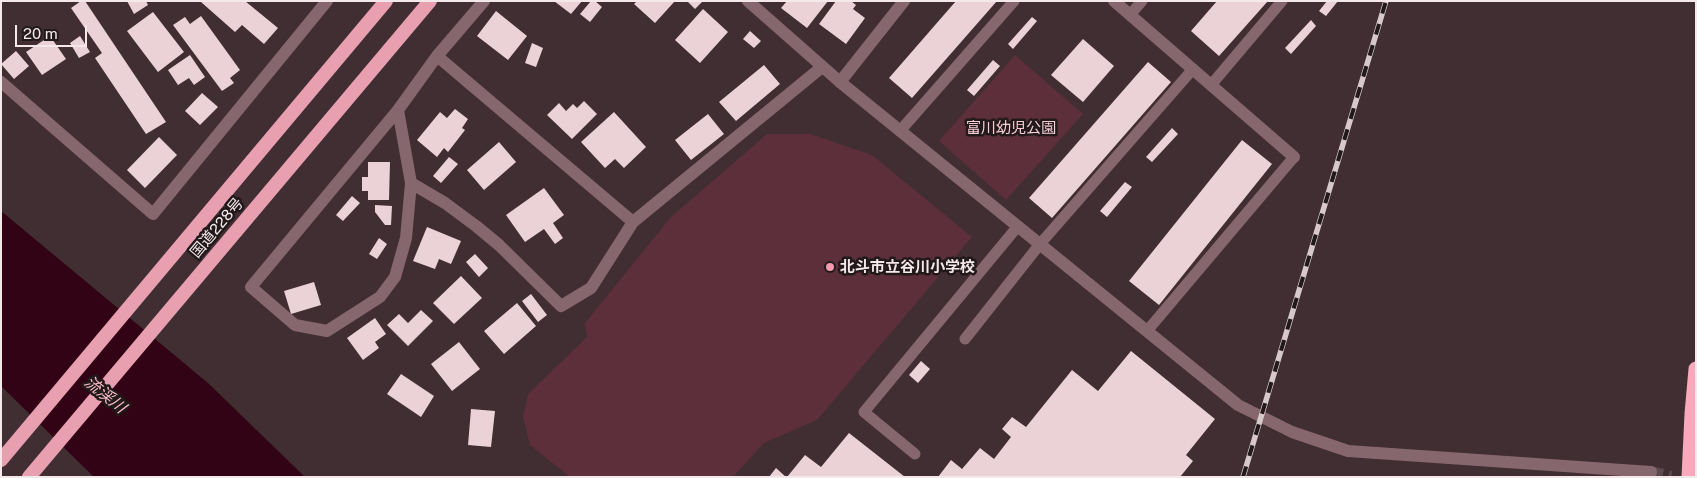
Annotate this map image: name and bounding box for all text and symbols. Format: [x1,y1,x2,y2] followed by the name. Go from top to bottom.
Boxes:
[18,15,90,47] scale bar
[23,25,58,42] text: 20 m
[966,119,1056,137] park label: 富川幼児公園
[187,194,247,262] street label: 国道228号
[840,258,975,276] place label: 北斗市立谷川小学校
[824,261,836,273] marker: 北斗市立谷川小学校
[80,372,130,418] water label: 流渓川

